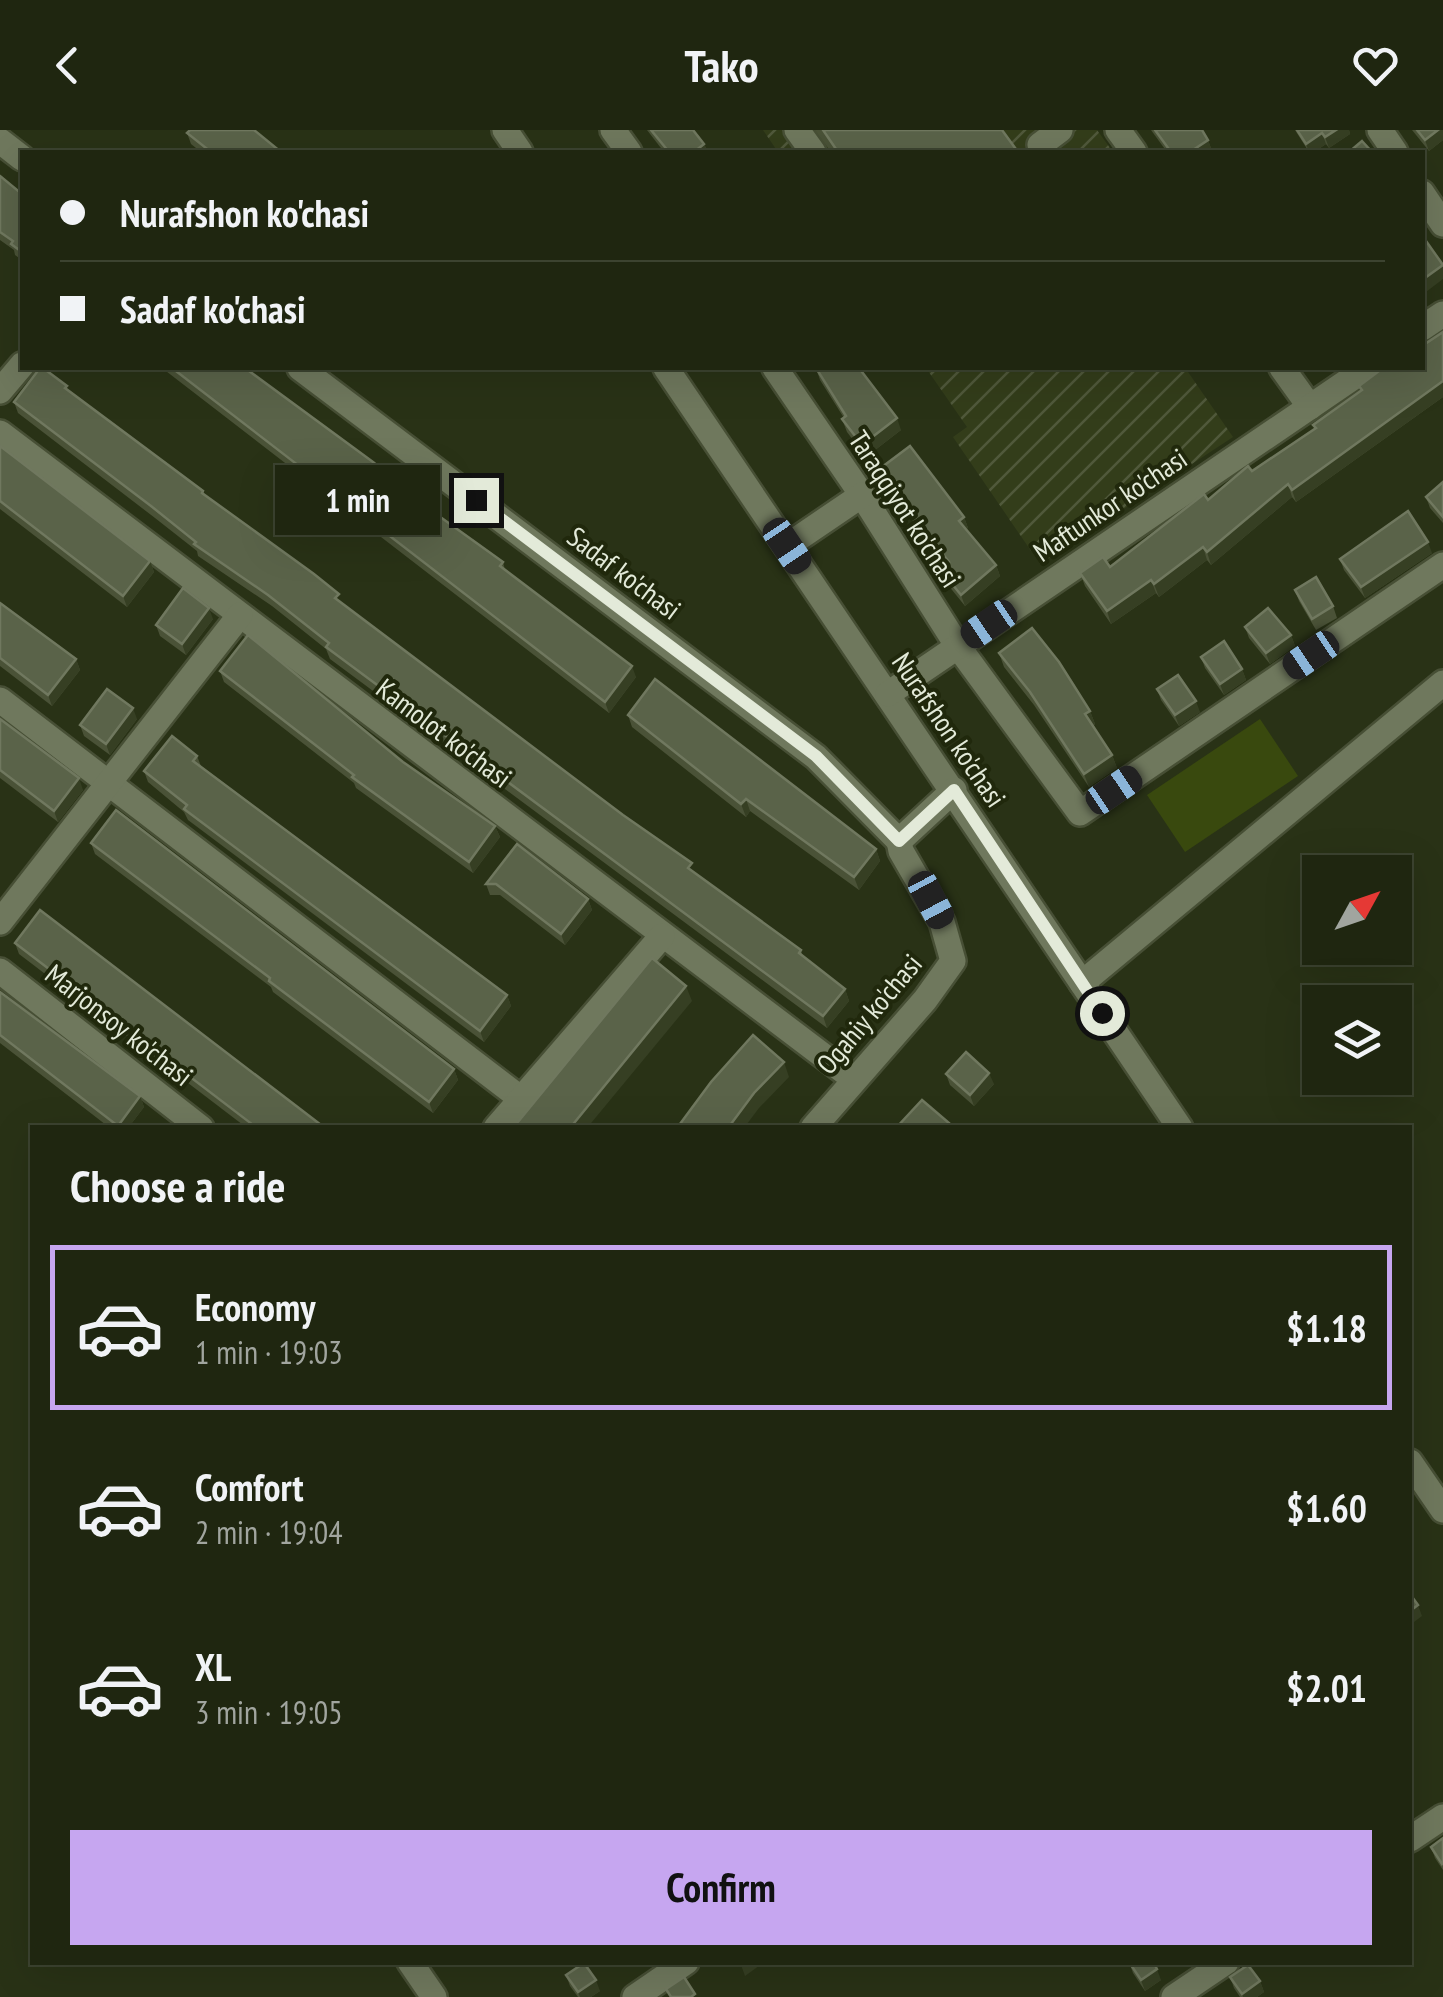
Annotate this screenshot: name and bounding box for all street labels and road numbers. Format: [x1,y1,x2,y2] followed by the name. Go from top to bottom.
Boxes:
[841,423,970,594] street label: Taraqqiyot ko'chasi
[1026,440,1194,570] street label: Maftunkor ko'chasi
[560,518,688,627] street label: Sadaf ko'chasi
[884,645,1015,814] street label: Nurafshon ko'chasi
[369,670,519,796] street label: Kamolot ko'chasi
[808,946,930,1081] street label: Ogahiy ko'chasi
[38,955,201,1094] street label: Marjonsoy ko'chasi

